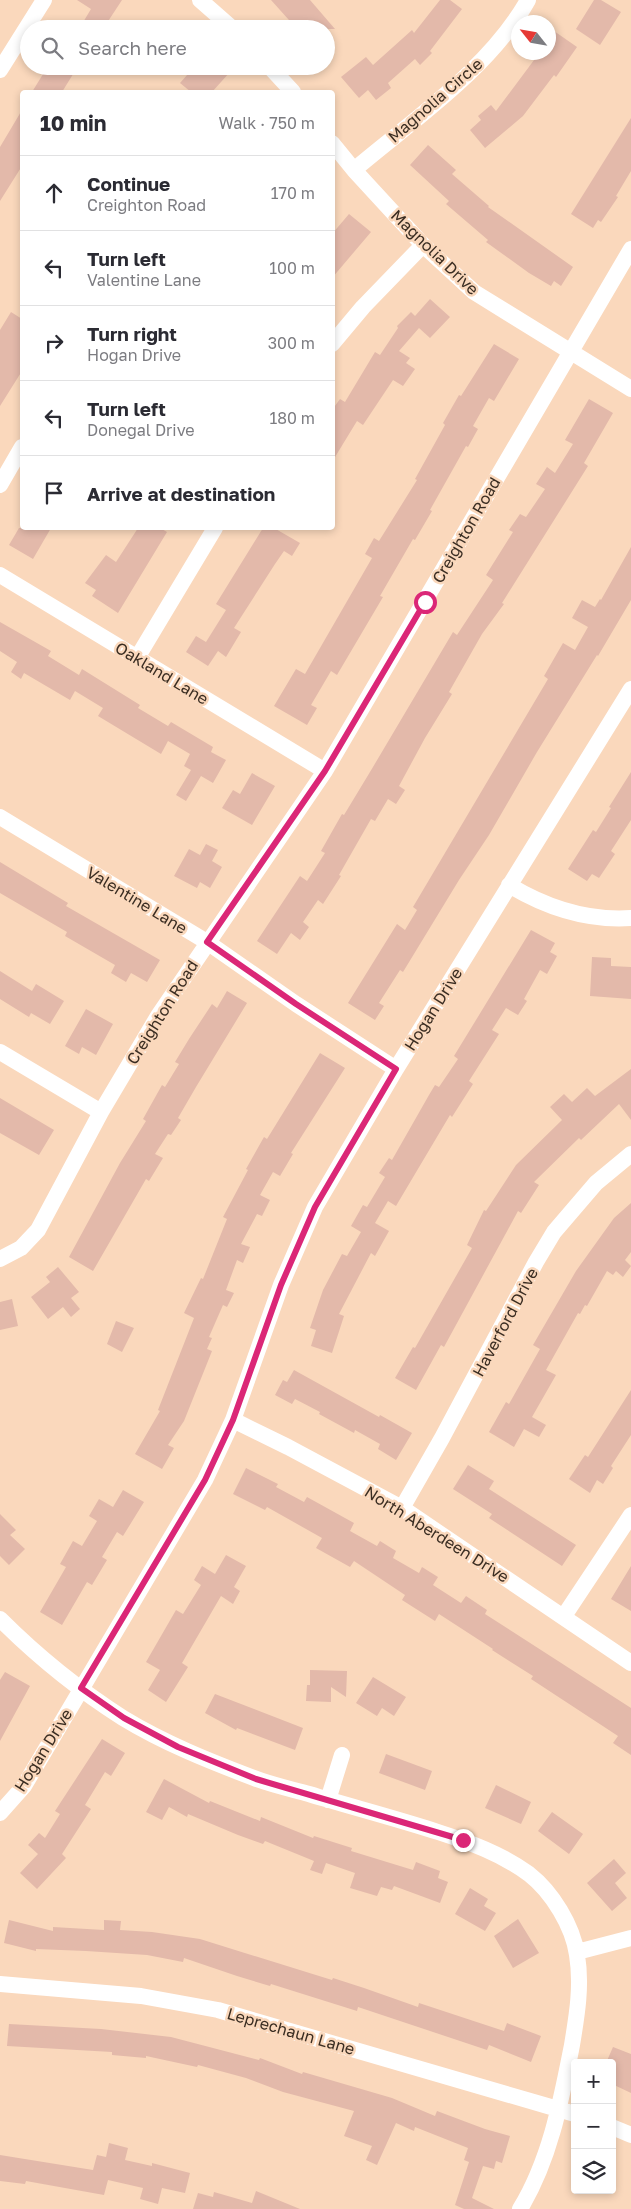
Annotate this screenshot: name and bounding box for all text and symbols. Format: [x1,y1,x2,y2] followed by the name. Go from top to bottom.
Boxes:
[511,15,556,60] north arrow
[20,20,335,75] search box
[38,34,66,62] icon: search
[78,36,187,59] text: Search here
[384,53,486,147] street label: Magnolia Circle
[40,110,107,136] text: 10 min
[218,113,315,133] text: Walk · 750 m
[87,172,170,195] text: Continue
[40,179,68,207] icon: ahead
[271,183,315,203] text: 170 m
[87,195,206,215] text: Creighton Road
[387,205,483,299] street label: Magnolia Drive
[87,247,166,270] text: Turn left
[40,254,68,282] icon: left
[269,258,315,278] text: 100 m
[87,270,201,290] text: Valentine Lane
[87,322,177,345] text: Turn right
[40,329,68,357] icon: right
[268,333,315,353] text: 300 m
[87,345,181,365] text: Hogan Drive
[87,397,166,420] text: Turn left
[40,404,68,432] icon: left
[269,408,315,428] text: 180 m
[87,420,195,440] text: Donegal Drive
[428,473,504,587] street label: Creighton Road
[40,479,68,507] icon: arrive
[87,482,275,505] text: Arrive at destination
[414,591,437,614] route start
[112,637,212,709] street label: Oakland Lane
[83,862,191,938] street label: Valentine Lane
[122,956,202,1068] street label: Creighton Road
[400,964,466,1054] street label: Hogan Drive
[468,1264,542,1380] street label: Haverford Drive
[361,1481,513,1587] street label: North Aberdeen Drive
[10,1705,76,1795] street label: Hogan Drive
[452,1829,475,1852] route end
[225,2003,357,2059] street label: Leprechaun Lane
[571,2059,616,2194] map controls
[571,2059,616,2104] button: +
[571,2104,616,2149] button: −
[571,2149,616,2194] button: layers

